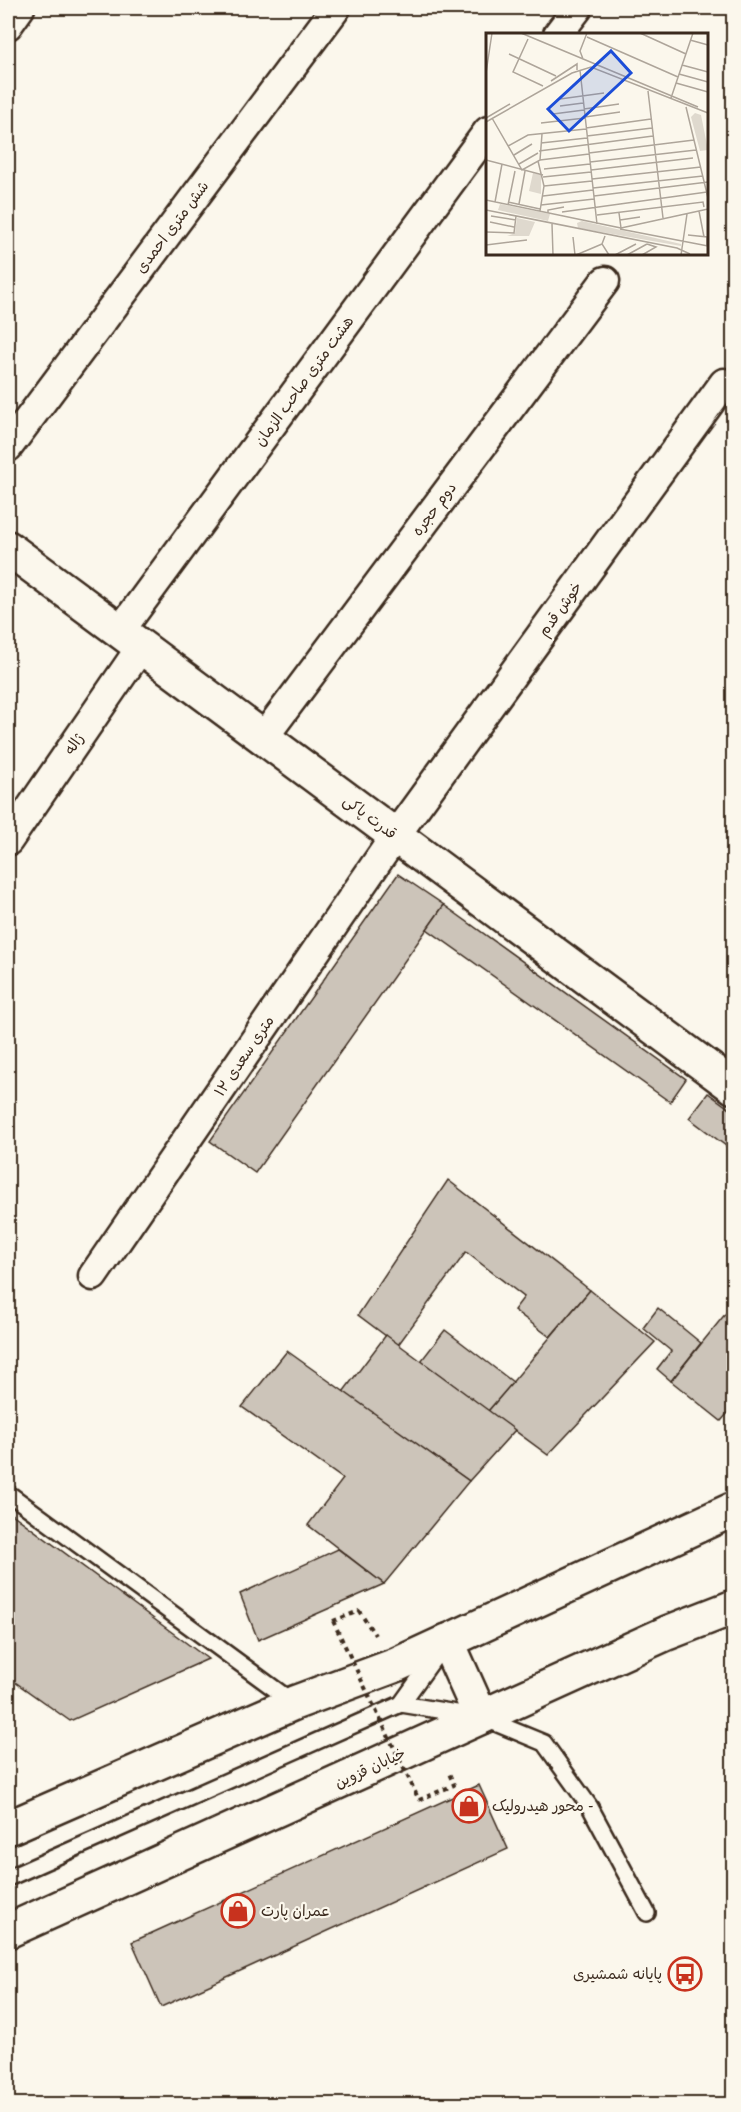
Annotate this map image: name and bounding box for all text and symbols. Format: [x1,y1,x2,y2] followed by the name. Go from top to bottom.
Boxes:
[486,33,708,255] inset map
[132,177,213,277] street label: شش متری احمدی
[251,312,358,450] street label: هشت متری صاحب الزمان
[408,479,462,541] street label: دوم حجره
[534,578,587,641] street label: خوش قدم
[61,730,88,759] street label: ژاله
[339,791,400,844] street label: قدرت پاکی
[210,1012,278,1100] street label: ۱۲ متری سعدی
[332,1744,409,1793] street label: خیابان قزوین
[451,1788,487,1824] shop icon: محور هیدرولیک -
[492,1797,593,1816] place label: محور هیدرولیک -
[220,1893,256,1929] shop icon: عمران پارت
[261,1902,330,1921] place label: عمران پارت
[667,1956,703,1992] bus stop icon: پایانه شمشیری
[573,1965,662,1984] place label: پایانه شمشیری

